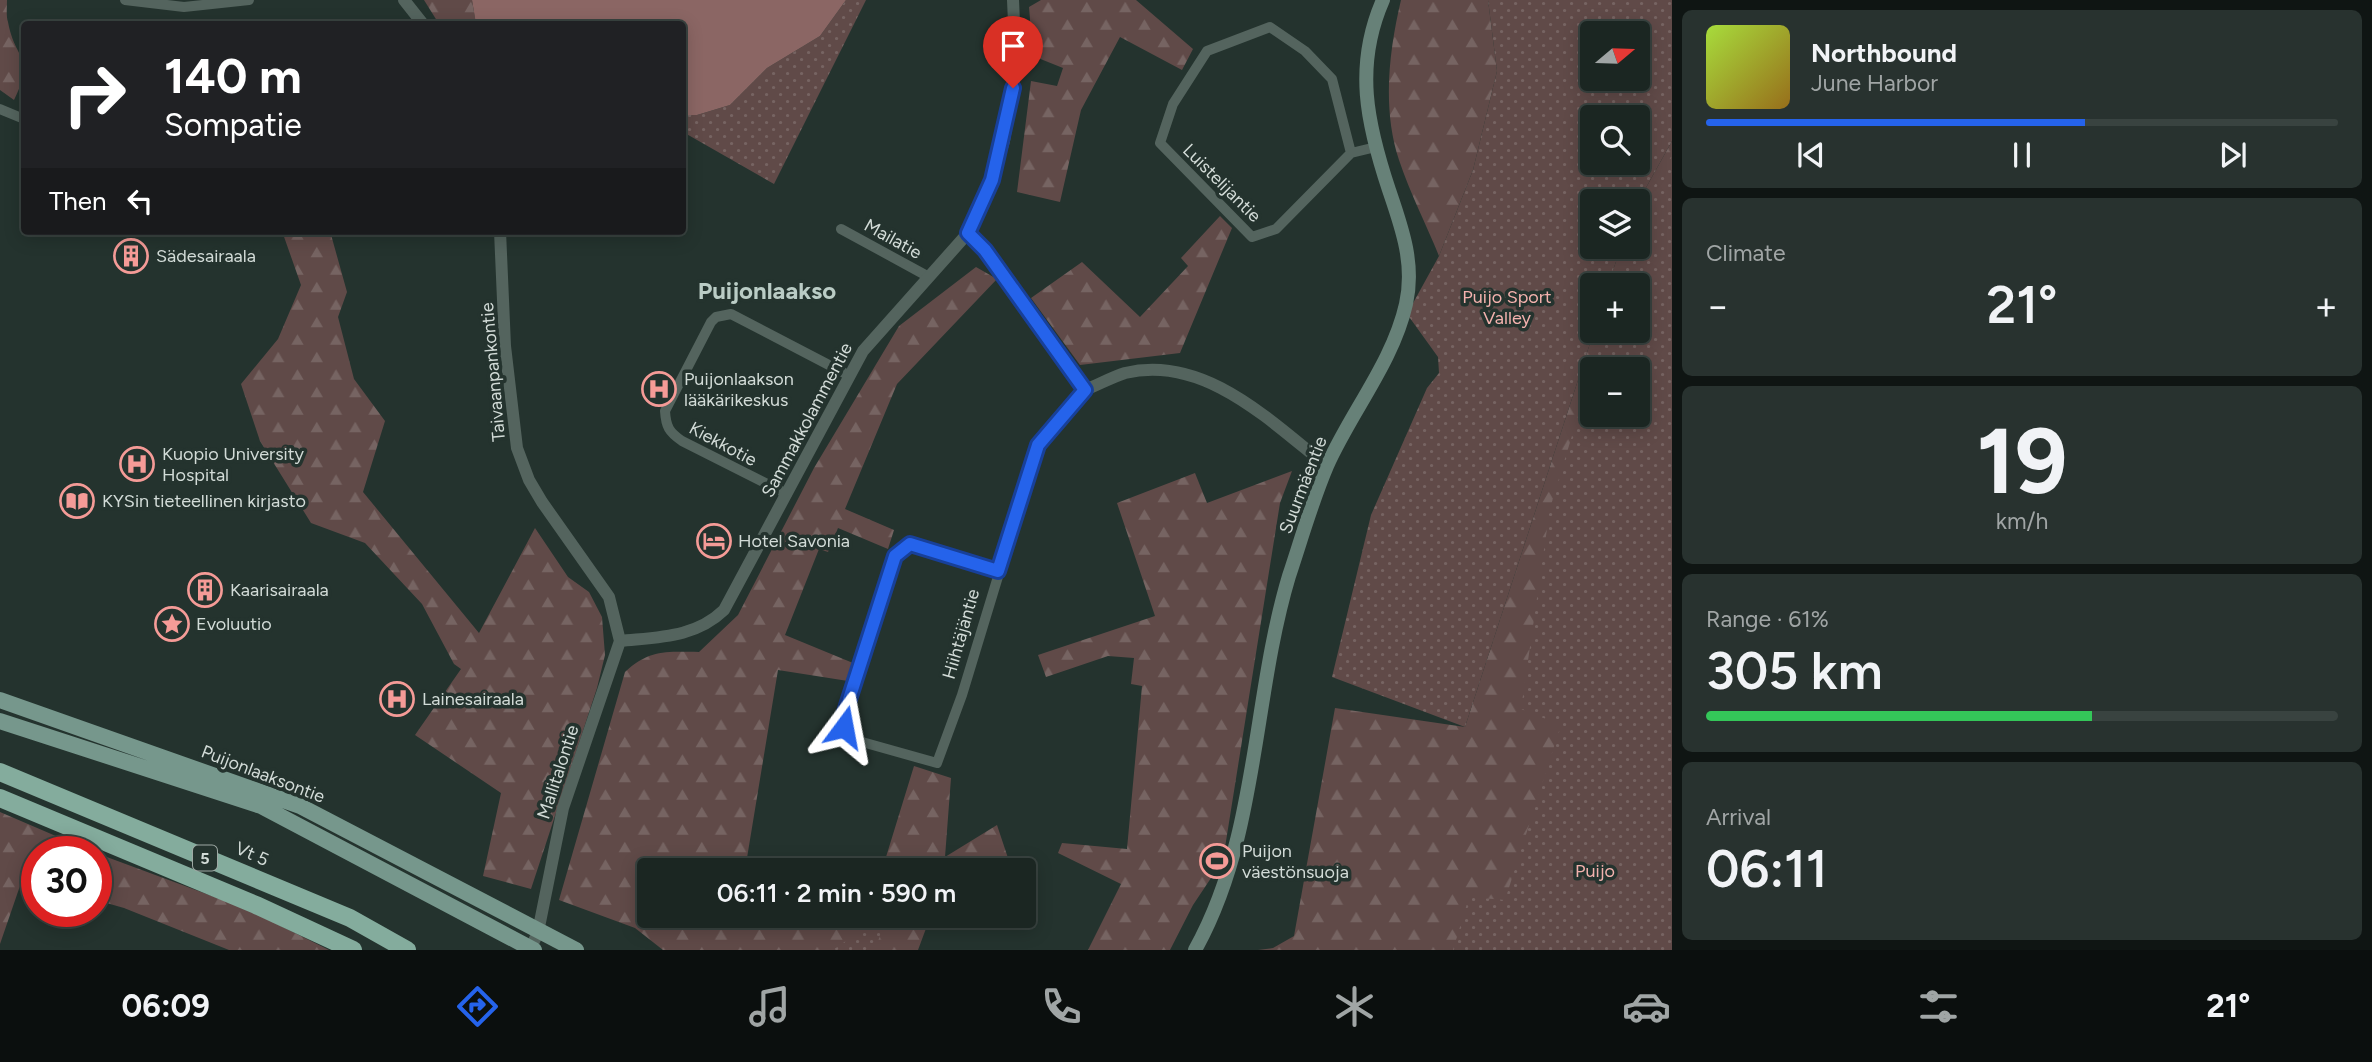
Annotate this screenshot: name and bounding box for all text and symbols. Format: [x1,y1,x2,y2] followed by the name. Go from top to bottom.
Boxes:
[983,16,1043,88] pin
[1580,21,1650,91] north arrow
[1580,21,1650,427] map controls
[994,27,1032,65] icon: arrive
[1811,37,1957,69] text: Northbound
[164,46,302,105] text: 140 m
[49,49,140,140] icon: right
[1811,69,1938,97] text: June Harbor
[1580,105,1650,175] button: search
[164,106,302,144] text: Sompatie
[1792,136,1830,174] icon: previous
[2003,136,2041,174] icon: pause
[2214,136,2252,174] icon: next
[1178,139,1266,227] street label: Luistelijantie
[121,182,159,220] icon: left
[49,185,107,217] text: Then
[1580,189,1650,259] button: layers
[860,214,926,264] street label: Mailatie
[112,237,150,275] building icon: Sädesairaala
[1706,239,1785,267] text: Climate
[156,245,256,267] place label: Sädesairaala
[1580,273,1650,343] button: +
[1987,274,2057,336] text: 21°
[698,276,836,305] district label: Puijonlaakso
[1706,283,1730,329] text: −
[2314,283,2338,329] text: +
[1462,286,1552,329] park label: Puijo Sport Valley
[476,301,510,442] street label: Taivaanpankontie
[757,339,857,501] street label: Sammakkolammentie
[1580,357,1650,427] button: −
[684,368,794,411] place label: Puijonlaakson lääkärikeskus
[640,370,678,408] hospital icon: Puijonlaakson lääkärikeskus
[1976,407,2068,516] text: 19
[685,417,761,471] street label: Kiekkotie
[1274,433,1332,537] street label: Suurmäentie
[162,443,305,486] place label: Kuopio University Hospital
[118,445,156,483] hospital icon: Kuopio University Hospital
[58,482,96,520] library icon: KYSin tieteellinen kirjasto
[102,490,306,512] place label: KYSin tieteellinen kirjasto
[1996,507,2048,535] text: km/h
[695,522,733,560] hotel icon: Hotel Savonia
[738,530,850,552] place label: Hotel Savonia
[186,571,224,609] building icon: Kaarisairaala
[230,579,329,601] place label: Kaarisairaala
[938,586,984,682] street label: Hiihtäjäntie
[153,605,191,643] place icon: Evoluutio
[1706,605,1829,633] text: Range · 61%
[196,613,272,635] place label: Evoluutio
[1706,640,1883,702] text: 305 km
[378,680,416,718] hospital icon: Lainesairaala
[422,688,524,710] place label: Lainesairaala
[807,690,881,764] position arrow
[532,722,584,822] street label: Mallitalontie
[198,740,328,808] street label: Puijonlaaksontie
[1706,803,1771,831] text: Arrival
[21,836,112,927] speed limit sign: 30
[232,837,272,871] street label: Vt 5
[1706,838,1828,900] text: 06:11
[1242,840,1349,883] place label: Puijon väestönsuoja
[1198,842,1236,880] sports icon: Puijon väestönsuoja
[193,846,217,870] road number: 5
[1575,860,1615,882] park label: Puijo
[717,877,956,909] text: 06:11 · 2 min · 590 m
[453,982,502,1031] icon: directions
[745,982,794,1031] icon: music
[1037,982,1086,1031] icon: phone
[1330,982,1379,1031] icon: climate
[1622,982,1671,1031] icon: car
[1914,982,1963,1031] icon: filters
[122,987,210,1025] text: 06:09
[2206,987,2250,1025] text: 21°

